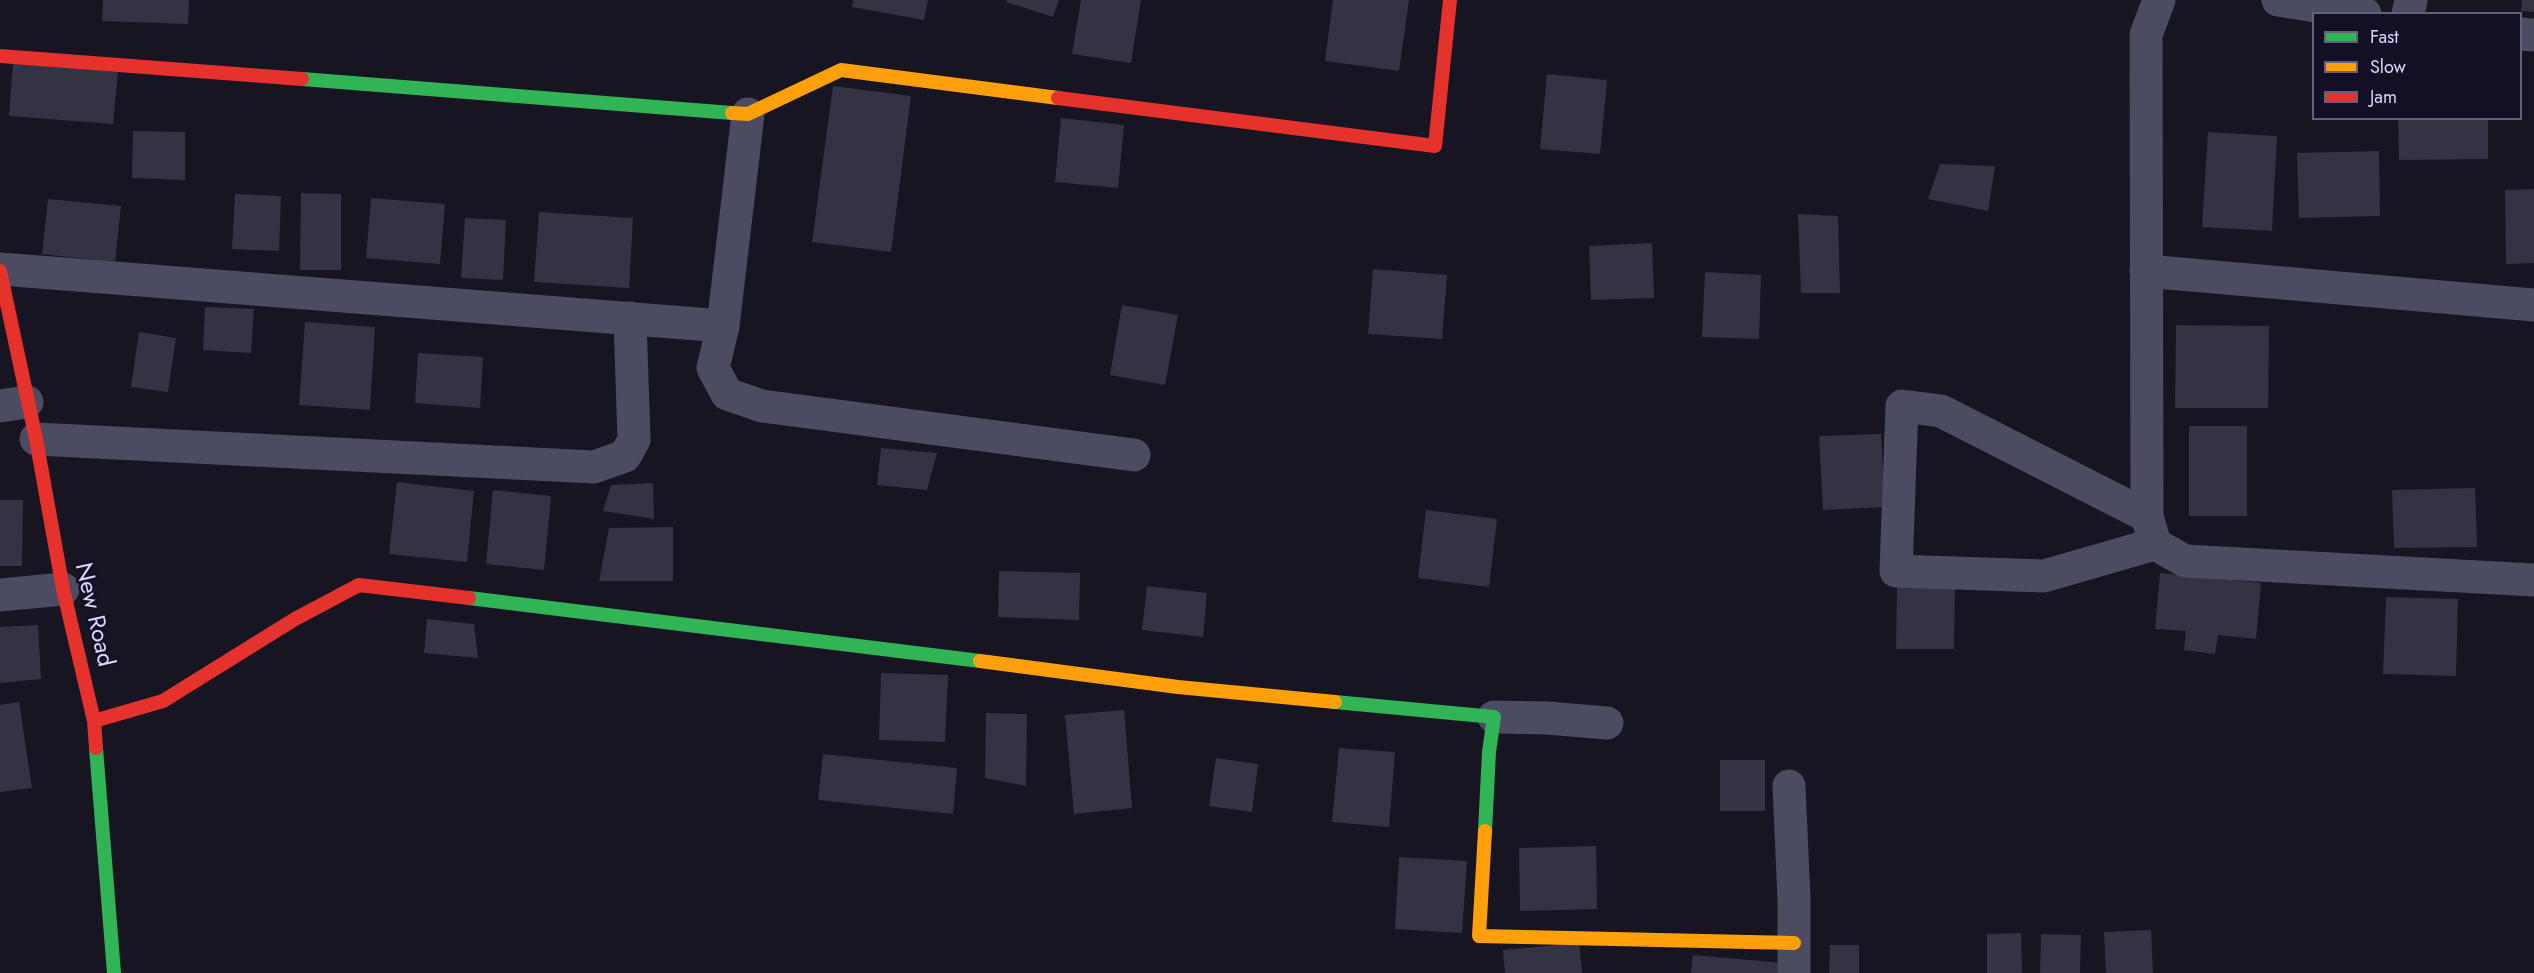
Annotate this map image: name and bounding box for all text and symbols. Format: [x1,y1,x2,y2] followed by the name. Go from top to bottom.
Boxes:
[2312,12,2522,120] legend
[2370,24,2399,50] text: Fast
[2370,54,2406,80] text: Slow
[2370,84,2397,110] text: Jam
[67,560,119,670] street label: New Road

